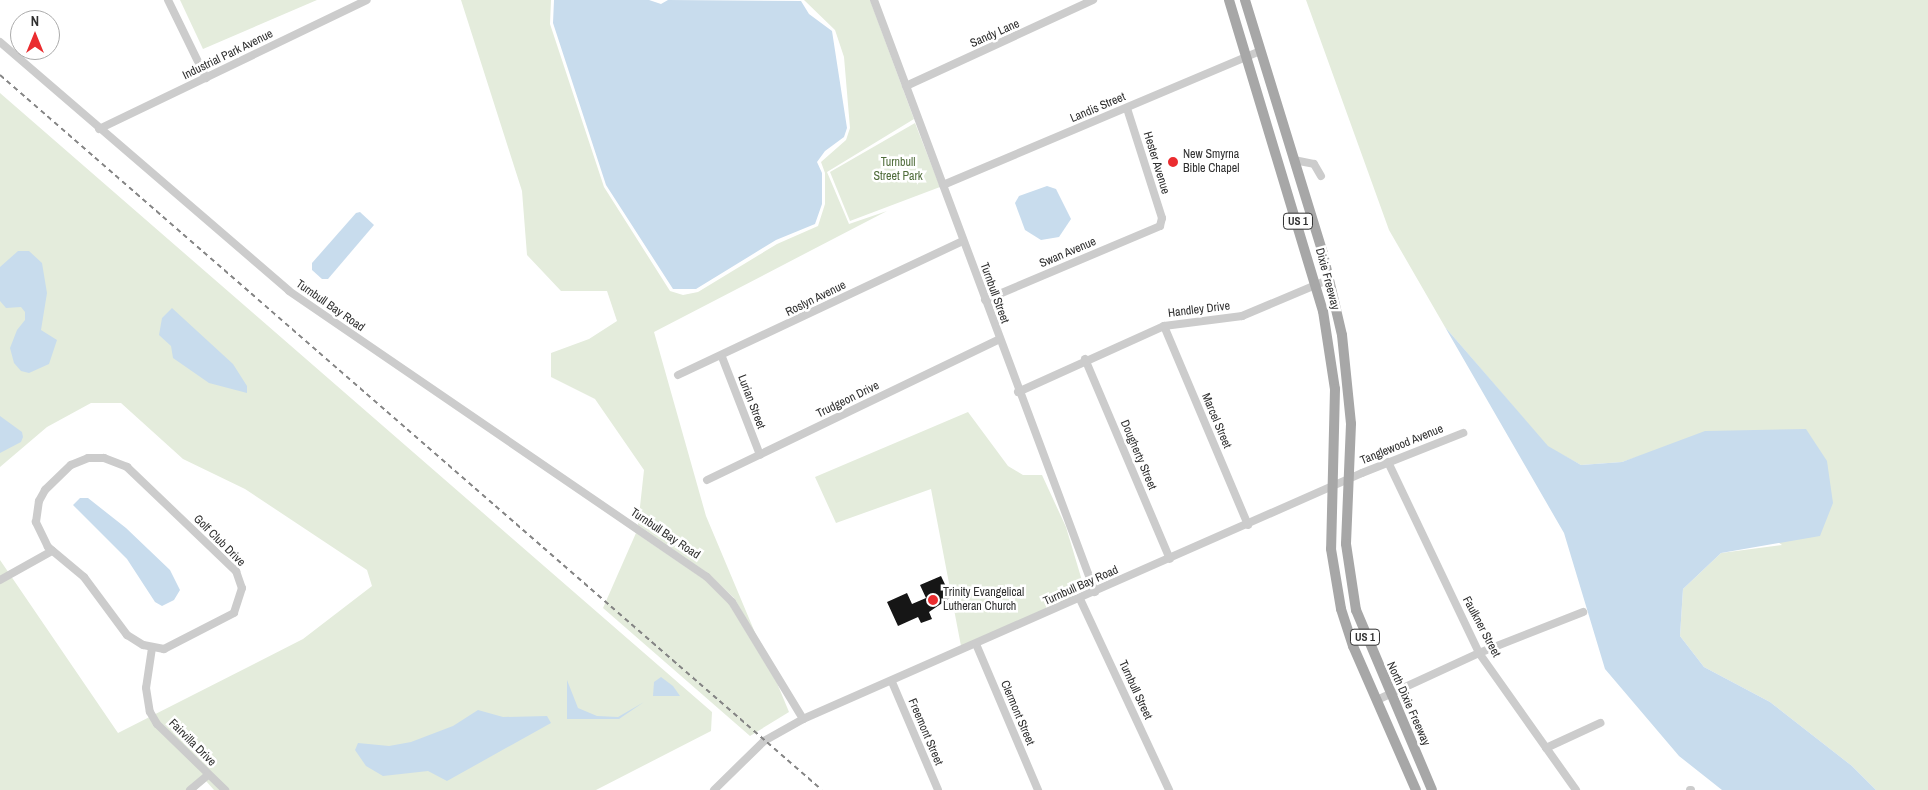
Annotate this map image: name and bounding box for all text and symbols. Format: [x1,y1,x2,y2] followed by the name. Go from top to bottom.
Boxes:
[10,10,60,60] north arrow
[31,12,39,30] text: N
[968,17,1022,51] street label: Sandy Lane
[180,27,276,83] street label: Industrial Park Avenue
[1068,90,1128,126] street label: Landis Street
[1140,130,1172,196] street label: Hester Avenue
[1183,148,1239,176] place label: New Smyrna Bible Chapel
[873,156,923,184] park label: Turnbull Street Park
[1167,156,1179,168] marker: New Smyrna Bible Chapel
[1282,212,1314,230] road number: US 1
[1037,235,1099,271] street label: Swan Avenue
[1312,247,1342,311] street label: Dixie Freeway
[976,261,1012,325] street label: Turnbull Street
[293,277,367,335] street label: Turnbull Bay Road
[783,278,849,320] street label: Roslyn Avenue
[1167,299,1231,321] street label: Handley Drive
[734,373,768,431] street label: Lurian Street
[814,379,882,421] street label: Trudgeon Drive
[1198,391,1234,451] street label: Marcel Street
[1117,418,1159,492] street label: Dougherty Street
[1358,422,1446,468] street label: Tanglewood Avenue
[628,505,702,563] street label: Turnbull Bay Road
[190,512,248,570] street label: Golf Club Drive
[1041,563,1121,609] street label: Turnbull Bay Road
[943,586,1024,614] place label: Trinity Evangelical Lutheran Church
[927,594,939,606] marker: Trinity Evangelical Lutheran Church
[1459,594,1503,660] street label: Faulkner Street
[1349,628,1381,646] road number: US 1
[1115,658,1155,722] street label: Turnbull Street
[1383,660,1433,748] street label: North Dixie Freeway
[997,678,1037,748] street label: Clermont Street
[904,696,946,768] street label: Freemont Street
[165,716,219,770] street label: Fairvilla Drive

